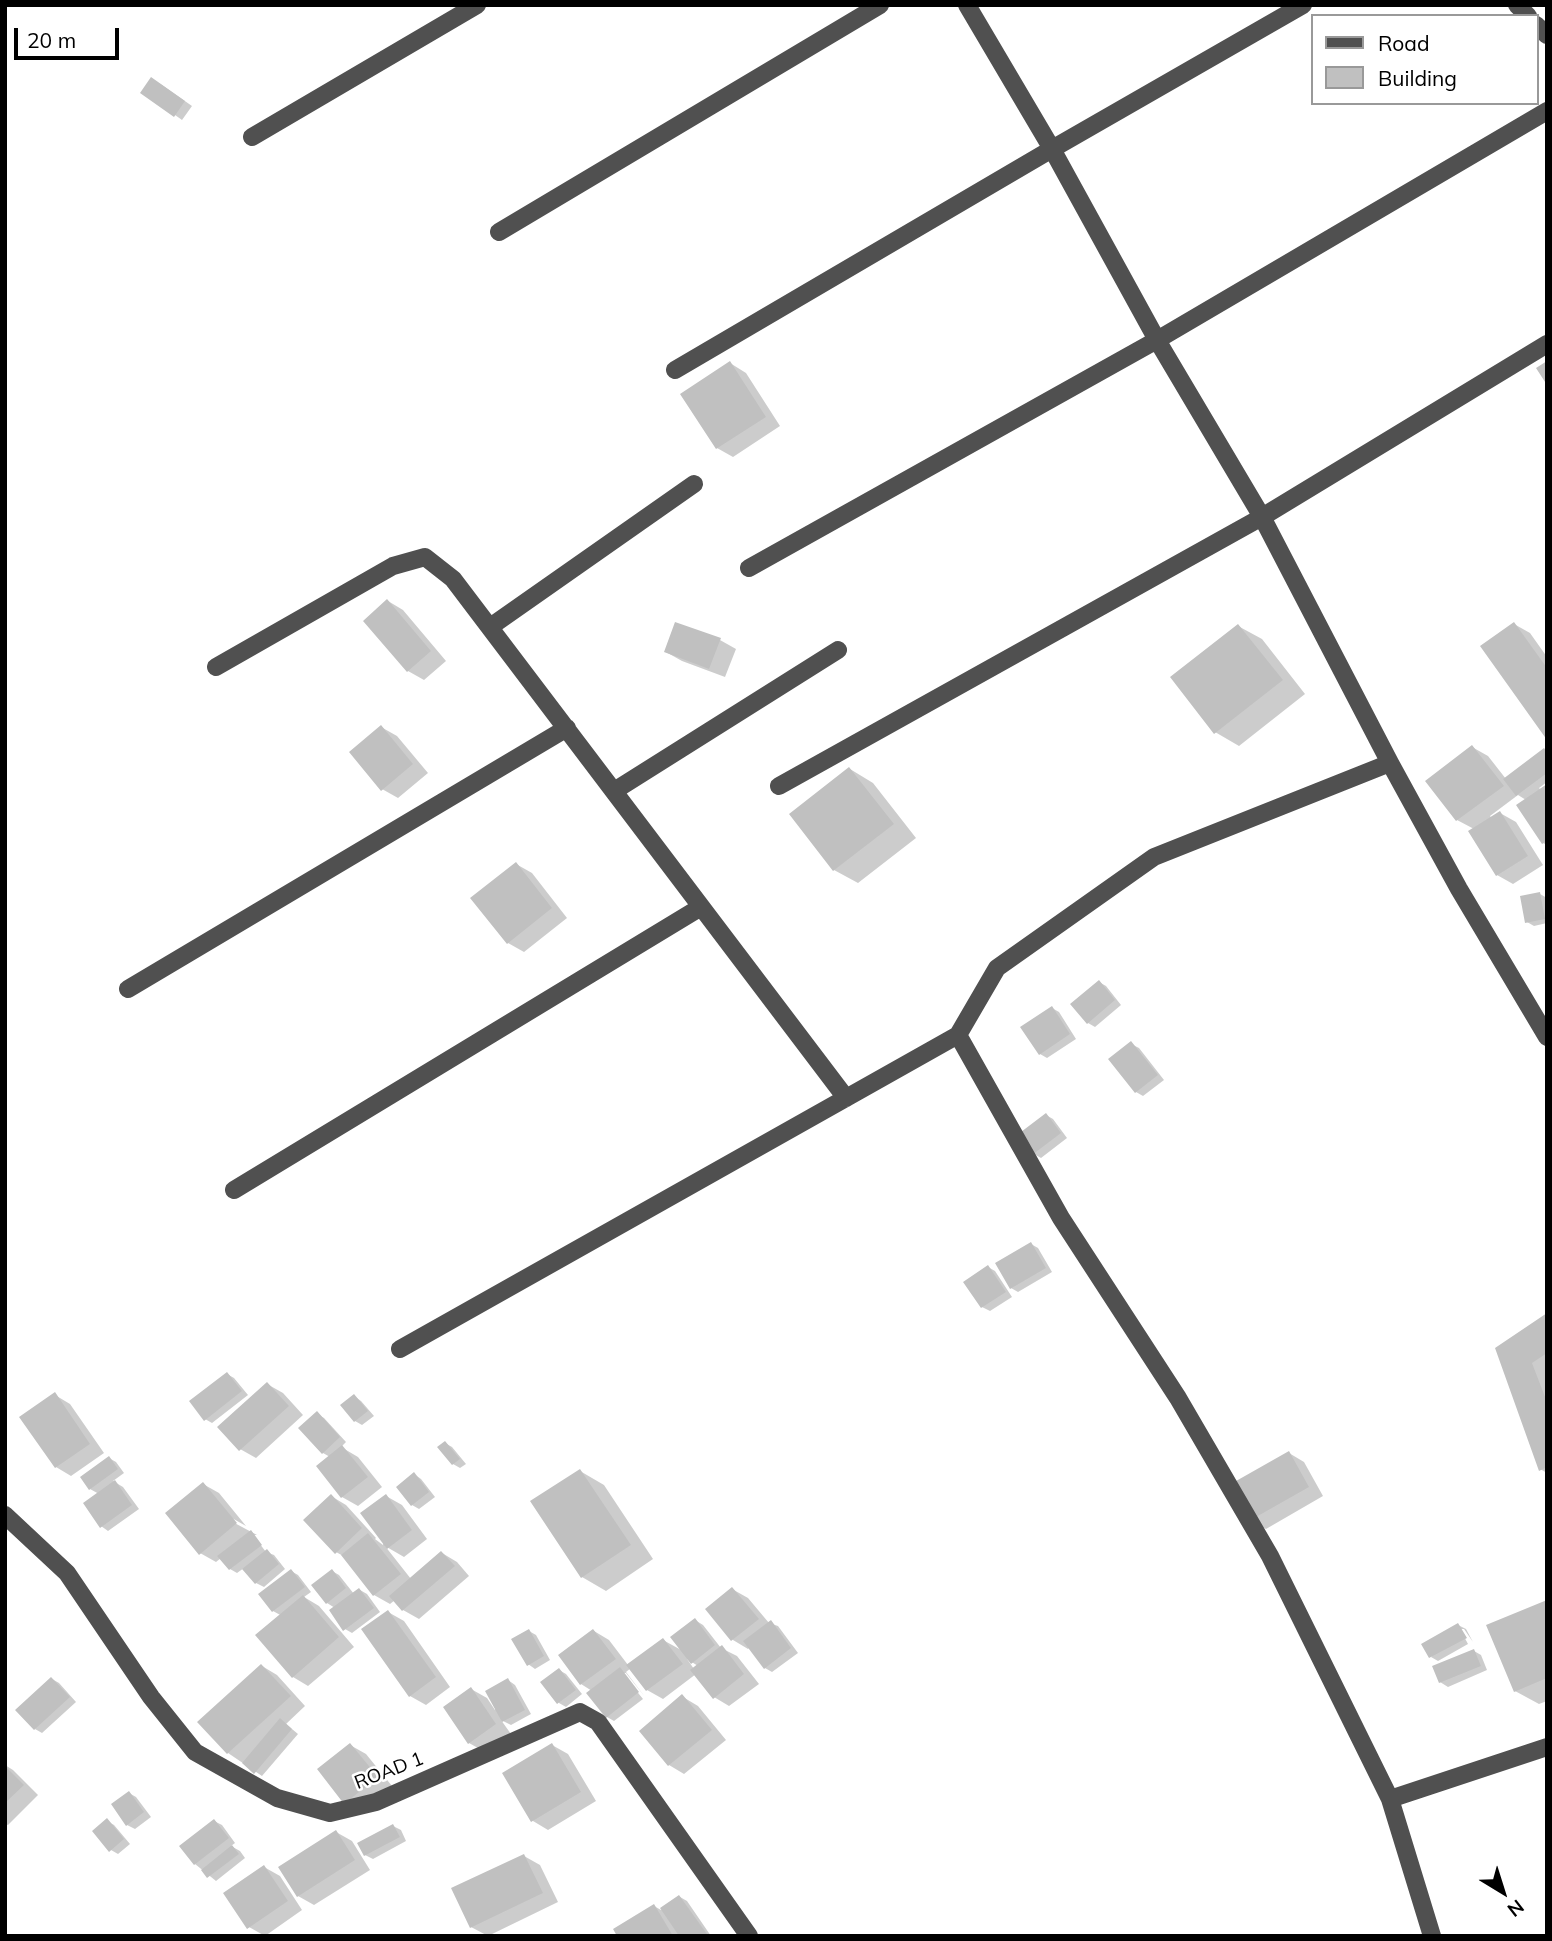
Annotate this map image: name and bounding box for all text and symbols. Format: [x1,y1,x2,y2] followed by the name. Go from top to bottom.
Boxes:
[18,14,122,58] scale bar
[1310,14,1538,105] legend
[27,27,76,53] text: 20 m
[1378,30,1429,56] text: Road
[1378,65,1457,91] text: Building
[351,1747,427,1795] street label: ROAD 1
[1468,1857,1538,1927] north arrow
[1503,1895,1529,1922] text: N

